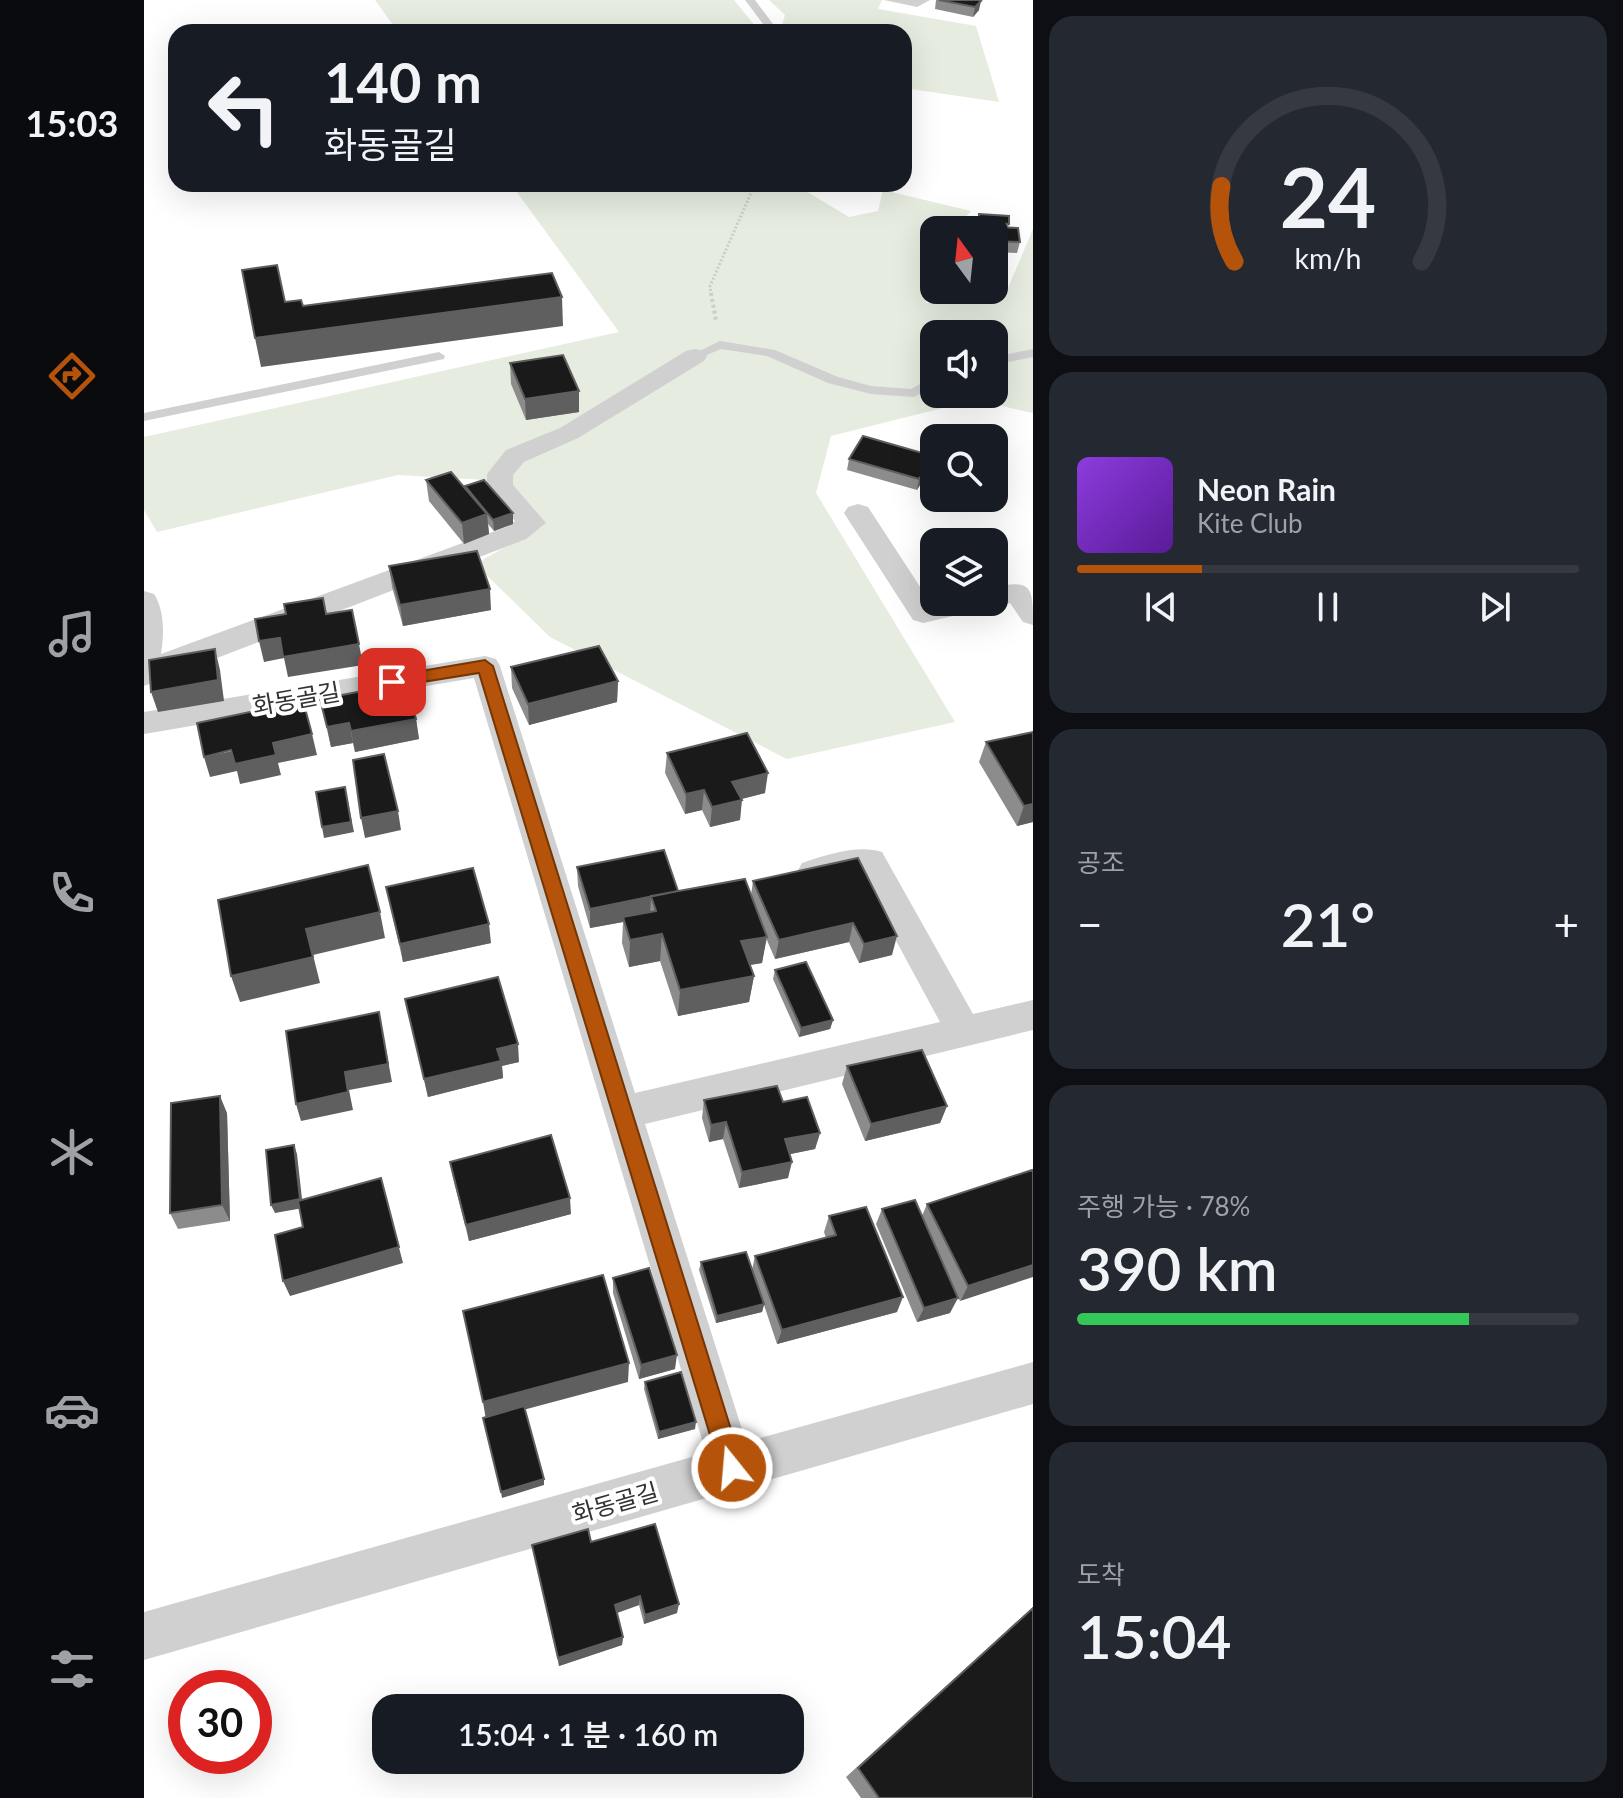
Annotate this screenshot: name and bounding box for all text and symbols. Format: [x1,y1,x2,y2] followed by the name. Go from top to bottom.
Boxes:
[324,48,482,115] text: 140 m
[192,56,296,160] icon: left
[26,101,118,145] text: 15:03
[324,122,456,166] text: 화동골길
[1280,146,1376,246] text: 24
[920,216,1008,304] north arrow
[920,216,1008,616] map controls
[1295,241,1361,275] text: km/h
[920,320,1008,408] button: sound
[44,348,100,404] icon: directions
[920,424,1008,512] button: search
[1197,471,1336,507] text: Neon Rain
[1197,507,1303,539] text: Kite Club
[920,528,1008,616] button: layers
[1139,585,1183,629] icon: previous
[1306,585,1350,629] icon: pause
[1473,585,1517,629] icon: next
[44,606,100,662] icon: music
[358,648,426,716] pin
[370,660,414,704] icon: arrive
[250,676,342,720] street label: 화동골길
[1077,846,1125,878] text: 공조
[44,865,100,921] icon: phone
[1281,888,1375,960] text: 21°
[1077,898,1103,950] text: −
[1553,898,1579,950] text: +
[44,1124,100,1180] icon: climate
[1077,1190,1250,1222] text: 주행 가능 · 78%
[1077,1232,1278,1304] text: 390 km
[44,1382,100,1438] icon: car
[690,1426,774,1510] position arrow
[569,1476,661,1528] street label: 화동골길
[1077,1558,1125,1590] text: 도착
[1077,1600,1231,1672] text: 15:04
[44,1641,100,1697] icon: filters
[168,1670,272,1774] speed limit sign: 30
[458,1716,718,1752] text: 15:04 · 1 분 · 160 m

